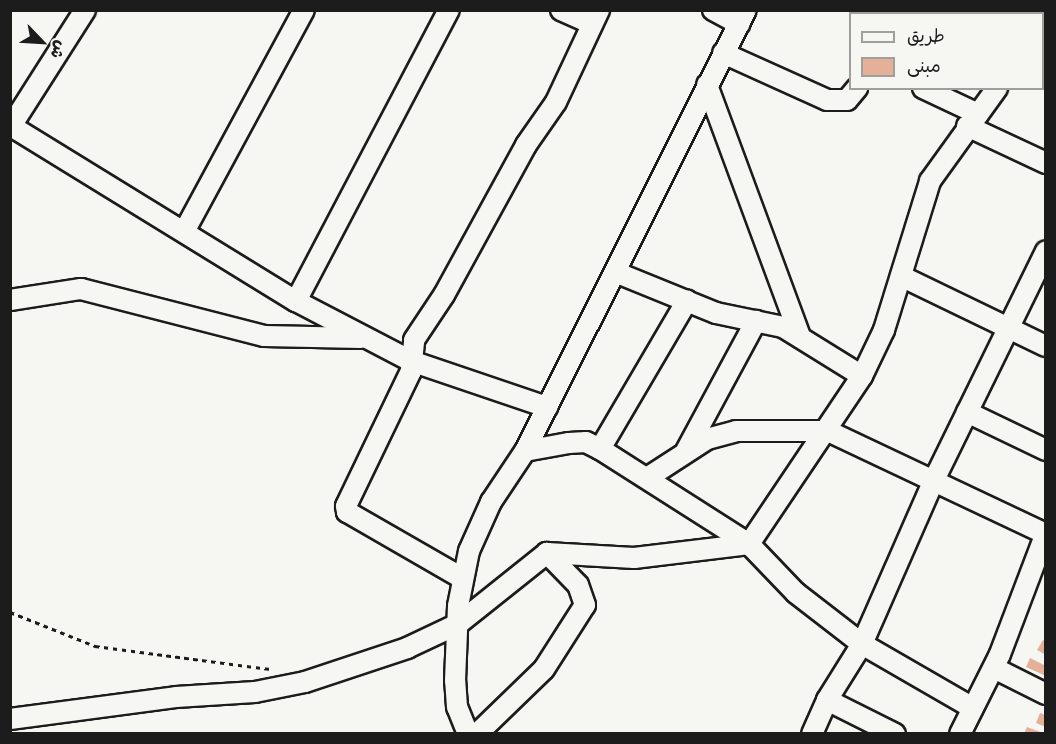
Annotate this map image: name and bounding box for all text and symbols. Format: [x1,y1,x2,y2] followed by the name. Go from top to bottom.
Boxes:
[12,12,72,72] north arrow
[849,12,1044,90] legend
[907,25,945,47] text: طريق
[46,37,71,62] text: ش
[907,55,941,77] text: مبنى

